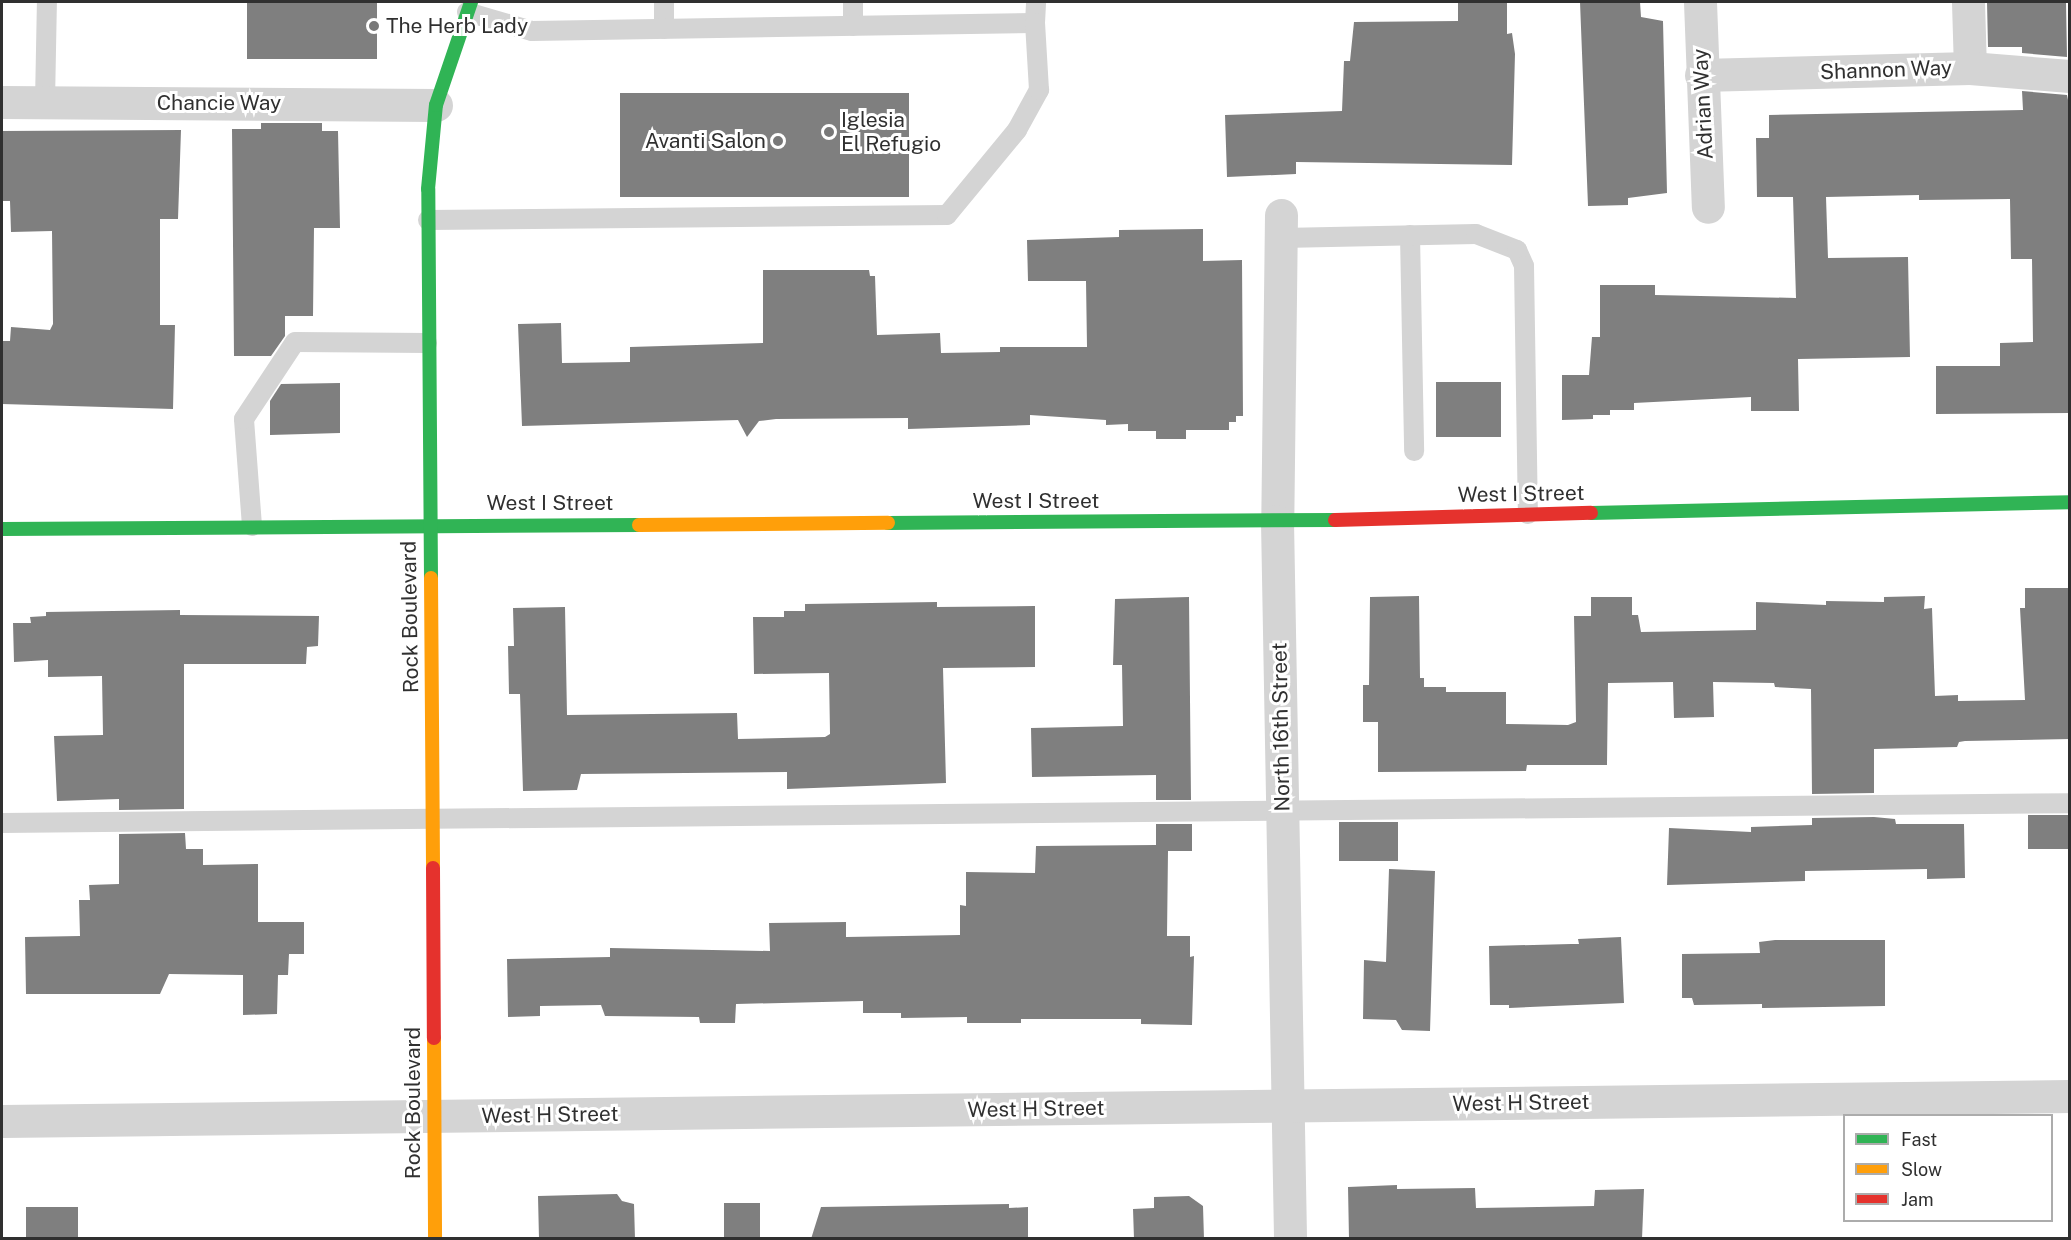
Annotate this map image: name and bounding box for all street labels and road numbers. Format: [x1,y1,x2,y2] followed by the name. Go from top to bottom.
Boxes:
[1688,48,1718,160] street label: Adrian Way
[1819,55,1953,85] street label: Shannon Way
[156,90,282,116] street label: Chancie Way
[1457,480,1585,508] street label: West I Street
[973,488,1099,514] street label: West I Street
[487,490,613,516] street label: West I Street
[396,541,424,693] street label: Rock Boulevard
[1267,642,1295,812] street label: North 16th Street
[400,1027,426,1179] street label: Rock Boulevard
[1452,1089,1590,1117] street label: West H Street
[967,1095,1105,1123] street label: West H Street
[481,1101,619,1129] street label: West H Street

